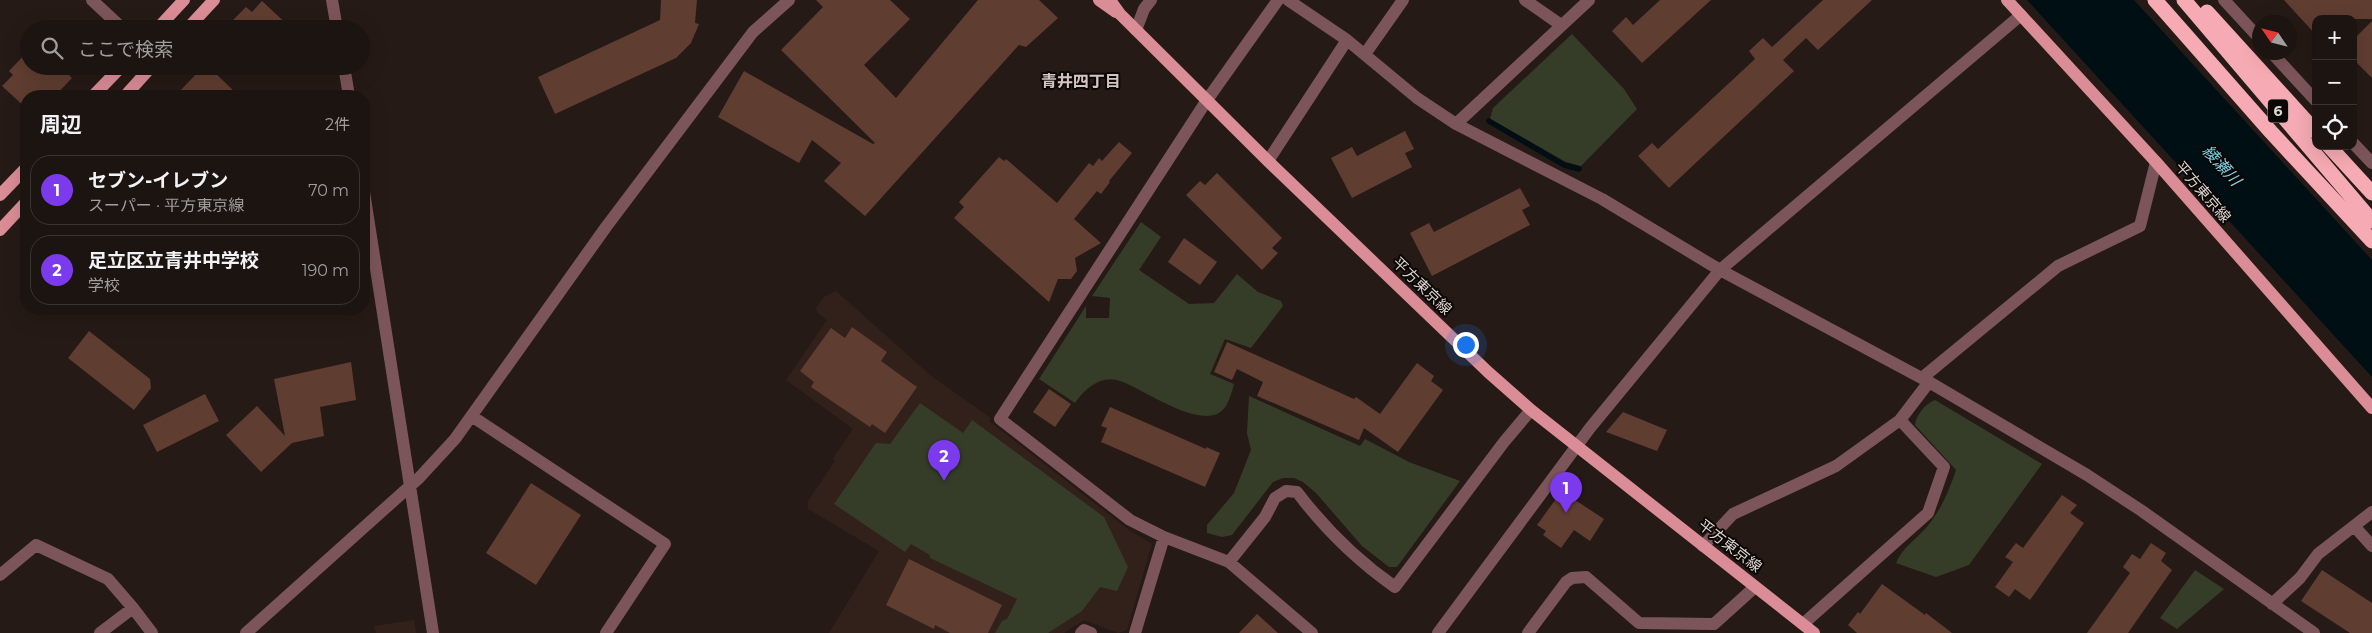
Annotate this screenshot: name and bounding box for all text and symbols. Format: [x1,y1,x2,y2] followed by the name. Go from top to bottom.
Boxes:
[2252,15,2297,60] north arrow
[2312,15,2357,150] map controls
[2312,15,2357,60] button: +
[20,20,370,75] search box
[38,34,66,62] icon: search
[78,38,173,61] text: ここで検索
[2312,60,2357,105] button: −
[1041,72,1121,91] district label: 青井四丁目
[2268,100,2288,122] road number: 6
[2312,105,2357,150] button: locate
[40,112,82,137] text: 周辺
[325,115,350,134] text: 2件
[2199,141,2246,191] water label: 綾瀬川
[2172,157,2235,226] street label: 平方東京線
[88,169,228,192] text: セブン-イレブン
[54,181,60,200] text: 1
[308,181,349,200] text: 70 m
[88,196,244,215] text: スーパー · 平方東京線
[88,249,259,272] text: 足立区立青井中学校
[1389,253,1456,319] street label: 平方東京線
[52,261,62,280] text: 2
[302,261,349,280] text: 190 m
[88,276,120,295] text: 学校
[1453,332,1479,358] your location
[928,440,960,481] pin: 2
[1550,472,1582,513] pin: 1
[1695,515,1766,576] street label: 平方東京線

